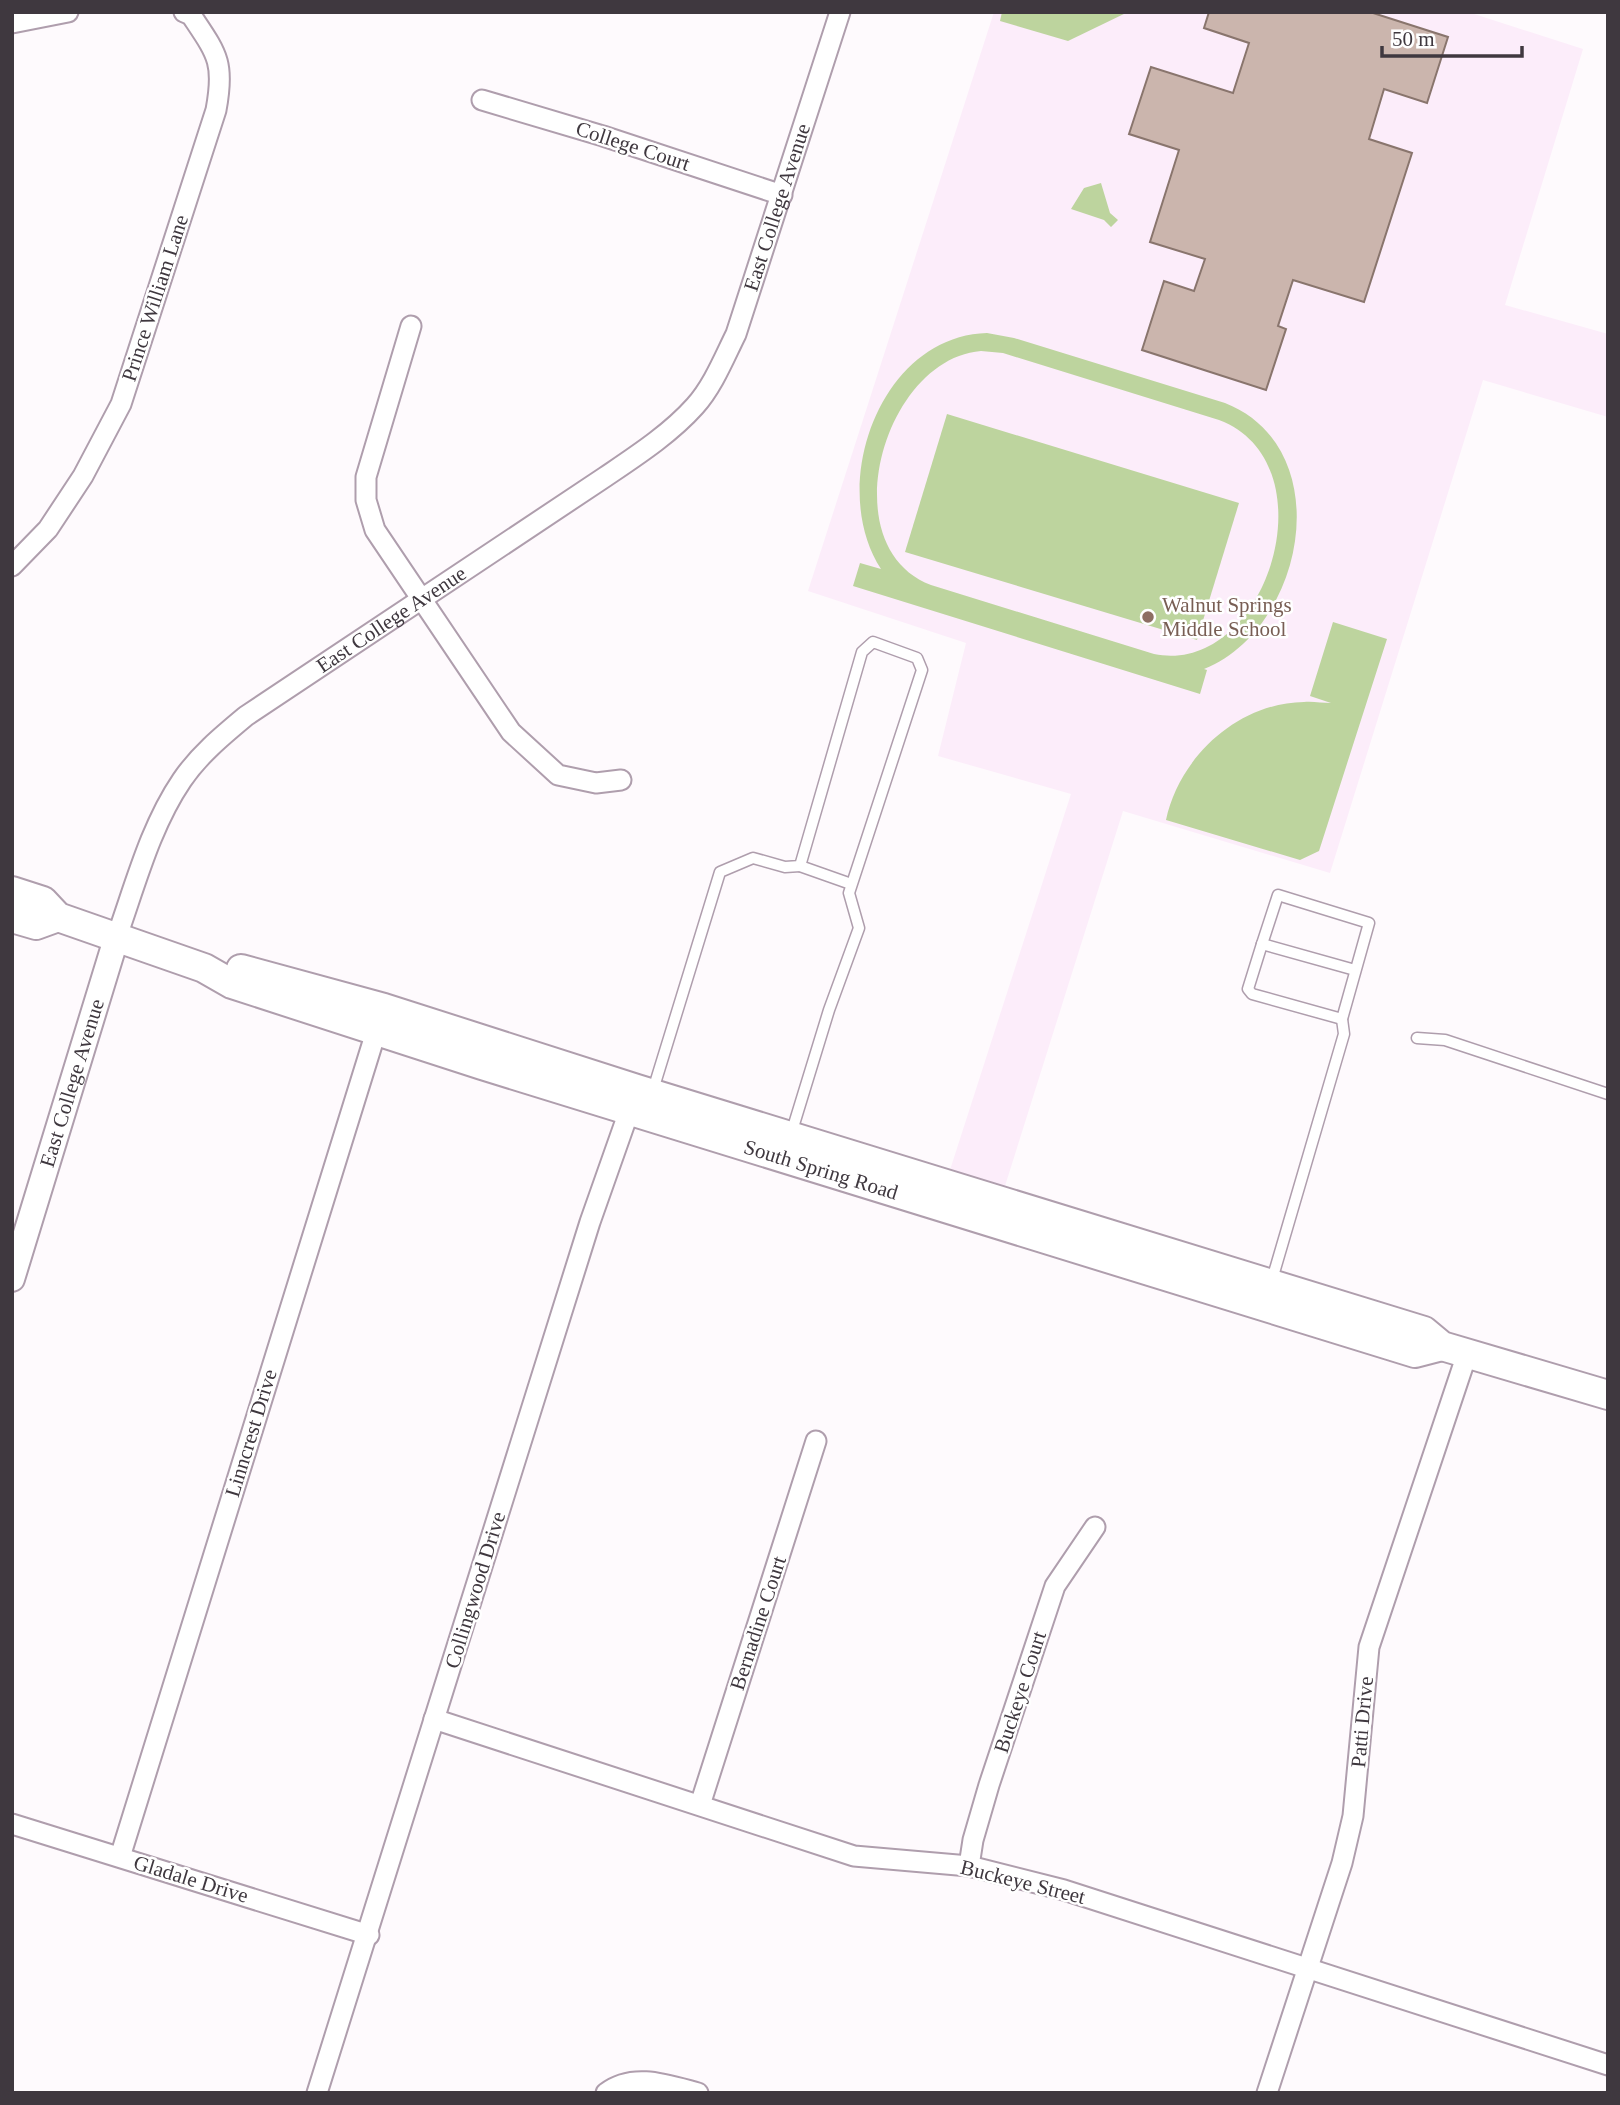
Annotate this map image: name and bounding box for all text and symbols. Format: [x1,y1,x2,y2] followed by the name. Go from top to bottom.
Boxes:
[1382,14,1522,58] scale bar
[1392,27,1435,51] text: 50 m
[573,116,693,176] street label: College Court
[739,120,815,294] street label: East College Avenue
[117,212,193,384] street label: Prince William Lane
[312,561,471,678] street label: East College Avenue
[1162,593,1292,641] place label: Walnut Springs Middle School
[1140,609,1156,625] marker: Walnut Springs Middle School
[35,996,109,1170] street label: East College Avenue
[741,1135,901,1205] street label: South Spring Road
[220,1366,282,1500] street label: Linncrest Drive
[440,1509,510,1671] street label: Collingwood Drive
[725,1553,791,1693] street label: Bernadine Court
[989,1628,1051,1756] street label: Buckeye Court
[1346,1675,1378,1769] street label: Patti Drive
[131,1850,251,1908] street label: Gladale Drive
[958,1855,1088,1909] street label: Buckeye Street

